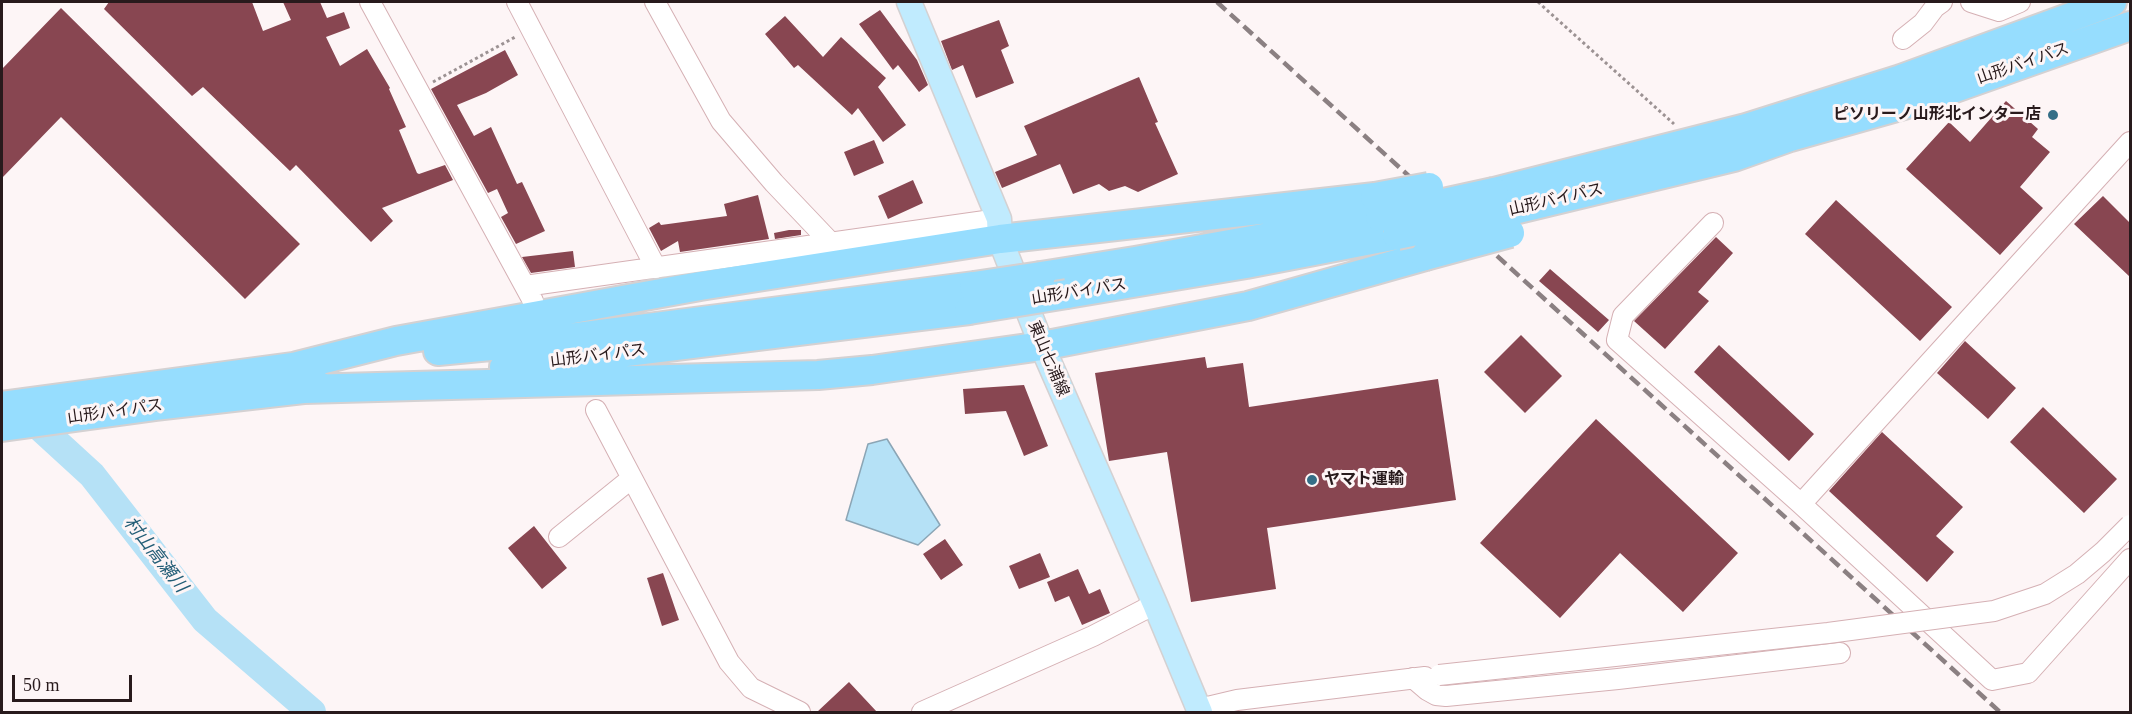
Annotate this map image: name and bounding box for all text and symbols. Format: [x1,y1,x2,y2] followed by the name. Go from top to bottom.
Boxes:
[1974,39,2072,89] street label: 山形バイパス
[1833,105,2041,125] place label: ピソリーノ山形北インター店
[2046,108,2060,122] marker: ピソリーノ山形北インター店
[1507,180,1605,220] street label: 山形バイパス
[1030,275,1128,309] street label: 山形バイパス
[1024,318,1072,400] street label: 東山七浦線
[549,341,647,371] street label: 山形バイパス
[66,396,164,428] street label: 山形バイパス
[1324,470,1404,490] place label: ヤマト運輸
[1305,473,1319,487] marker: ヤマト運輸
[119,513,191,597] water label: 村山高瀬川
[15,663,135,701] scale bar
[23,675,60,695] text: 50 m

